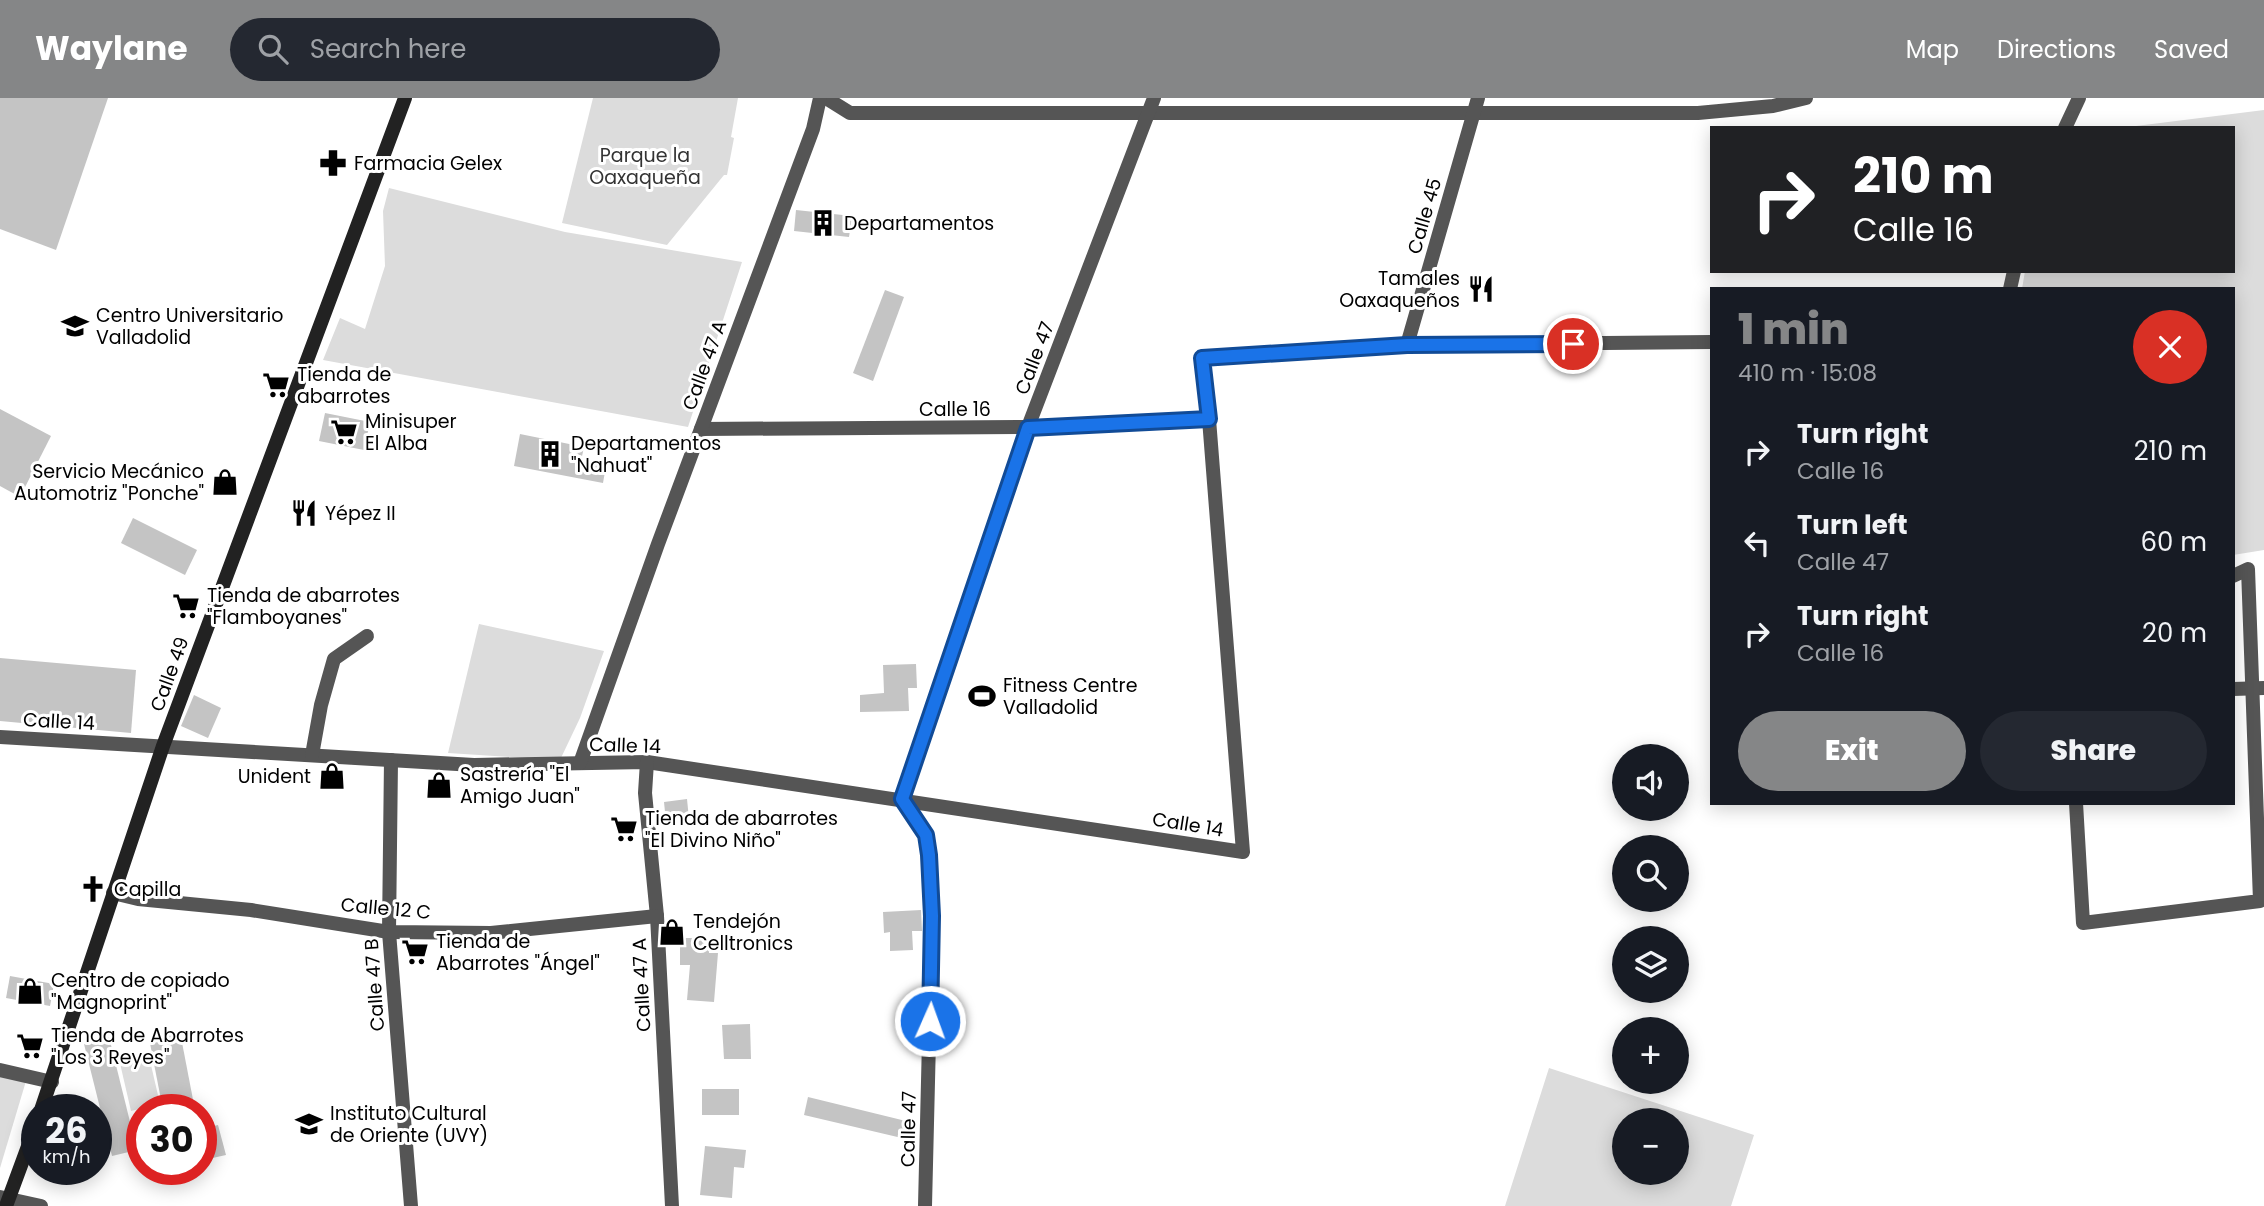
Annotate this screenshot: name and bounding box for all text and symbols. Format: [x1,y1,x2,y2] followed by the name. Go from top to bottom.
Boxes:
[230,18,720,81] search box
[35,25,188,72] text: Waylane
[254,30,292,68] icon: search
[310,31,466,67] text: Search here
[1906,33,1959,66] text: Map
[1997,33,2116,66] text: Directions
[2154,33,2229,66] text: Saved
[589,142,701,191] park label: Parque la Oaxaqueña
[1853,142,1994,210] text: 210 m
[318,148,348,178] pharmacy icon: Farmacia Gelex
[354,150,502,177] place label: Farmacia Gelex
[1738,154,1829,245] icon: right
[1401,175,1448,257] street label: Calle 45
[1853,207,1974,252] text: Calle 16
[808,208,838,238] building icon: Departamentos
[844,210,994,237] place label: Departamentos
[1339,265,1460,314] place label: Tamales Oaxaqueños
[1466,274,1496,304] restaurant icon: Tamales Oaxaqueños
[1738,300,1849,359] text: 1 min
[96,302,283,351] place label: Centro Universitario Valladolid
[2133,310,2207,384] button: close
[60,311,90,341] school or university icon: Centro Universitario Valladolid
[1543,314,1603,374] pin
[676,316,733,414] street label: Calle 47 A
[1008,318,1061,399] street label: Calle 47
[1554,325,1592,363] icon: arrive
[1738,357,1877,389] text: 410 m · 15:08
[297,361,391,410] place label: Tienda de abarrotes
[261,370,291,400] supermarket icon: Tienda de abarrotes
[919,396,991,423] street label: Calle 16
[365,408,457,457] place label: Minisuper El Alba
[1797,416,1929,452] text: Turn right
[329,417,359,447] supermarket icon: Minisuper El Alba
[571,430,721,479] place label: Departamentos "Nahuat"
[1738,433,1776,471] icon: right
[2134,433,2207,469] text: 210 m
[535,439,565,469] building icon: Departamentos "Nahuat"
[1797,455,1884,487] text: Calle 16
[14,458,204,507] place label: Servicio Mecánico Automotriz "Ponche"
[210,467,240,497] shop icon: Servicio Mecánico Automotriz "Ponche"
[289,498,319,528] restaurant icon: Yépez II
[325,500,396,527] place label: Yépez II
[1797,507,1908,543] text: Turn left
[1738,524,1776,562] icon: left
[2140,524,2207,560] text: 60 m
[1797,546,1889,578] text: Calle 47
[207,582,400,631] place label: Tienda de abarrotes "Flamboyanes"
[171,591,201,621] supermarket icon: Tienda de abarrotes "Flamboyanes"
[1797,598,1929,634] text: Turn right
[1738,615,1776,653] icon: right
[2142,615,2207,651] text: 20 m
[144,633,195,715] street label: Calle 49
[1797,637,1884,669] text: Calle 16
[1003,672,1137,721] place label: Fitness Centre Valladolid
[967,681,997,711] sports icon: Fitness Centre Valladolid
[22,706,96,737] street label: Calle 14
[1738,711,1966,791] button: Exit
[1980,711,2207,791] button: Share
[589,731,661,760] street label: Calle 14
[1612,744,1689,1185] map controls
[1612,744,1689,821] button: sound
[317,761,347,791] shop icon: Unident
[460,761,580,810] place label: Sastrería "El Amigo Juan"
[238,763,311,790] place label: Unident
[424,770,454,800] shop icon: Sastrería "El Amigo Juan"
[645,805,838,854] place label: Tienda de abarrotes "El Divino Niño"
[1150,806,1226,843] street label: Calle 14
[609,814,639,844] supermarket icon: Tienda de abarrotes "El Divino Niño"
[1612,835,1689,912] button: search
[78,874,108,904] church icon: Capilla
[114,876,181,903] place label: Capilla
[340,891,432,926] street label: Calle 12 C
[693,908,793,957] place label: Tendejón Celltronics
[657,917,687,947] shop icon: Tendejón Celltronics
[1612,926,1689,1003] button: layers
[436,928,600,977] place label: Tienda de Abarrotes "Ángel"
[400,937,430,967] supermarket icon: Tienda de Abarrotes "Ángel"
[626,937,657,1033] street label: Calle 47 A
[358,938,391,1032] street label: Calle 47 B
[51,967,230,1016] place label: Centro de copiado "Magnoprint"
[15,976,45,1006] shop icon: Centro de copiado "Magnoprint"
[893,984,967,1058] position arrow
[1612,1017,1689,1094] button: +
[51,1022,244,1071] place label: Tienda de Abarrotes "Los 3 Reyes"
[15,1031,45,1061] supermarket icon: Tienda de Abarrotes "Los 3 Reyes"
[894,1091,923,1167] street label: Calle 47
[126,1094,217,1185] speed limit sign: 30
[330,1100,488,1149] place label: Instituto Cultural de Oriente (UVY)
[45,1106,88,1155] text: 26
[1612,1108,1689,1185] button: −
[294,1109,324,1139] school or university icon: Instituto Cultural de Oriente (UVY)
[43,1144,90,1169] text: km/h

